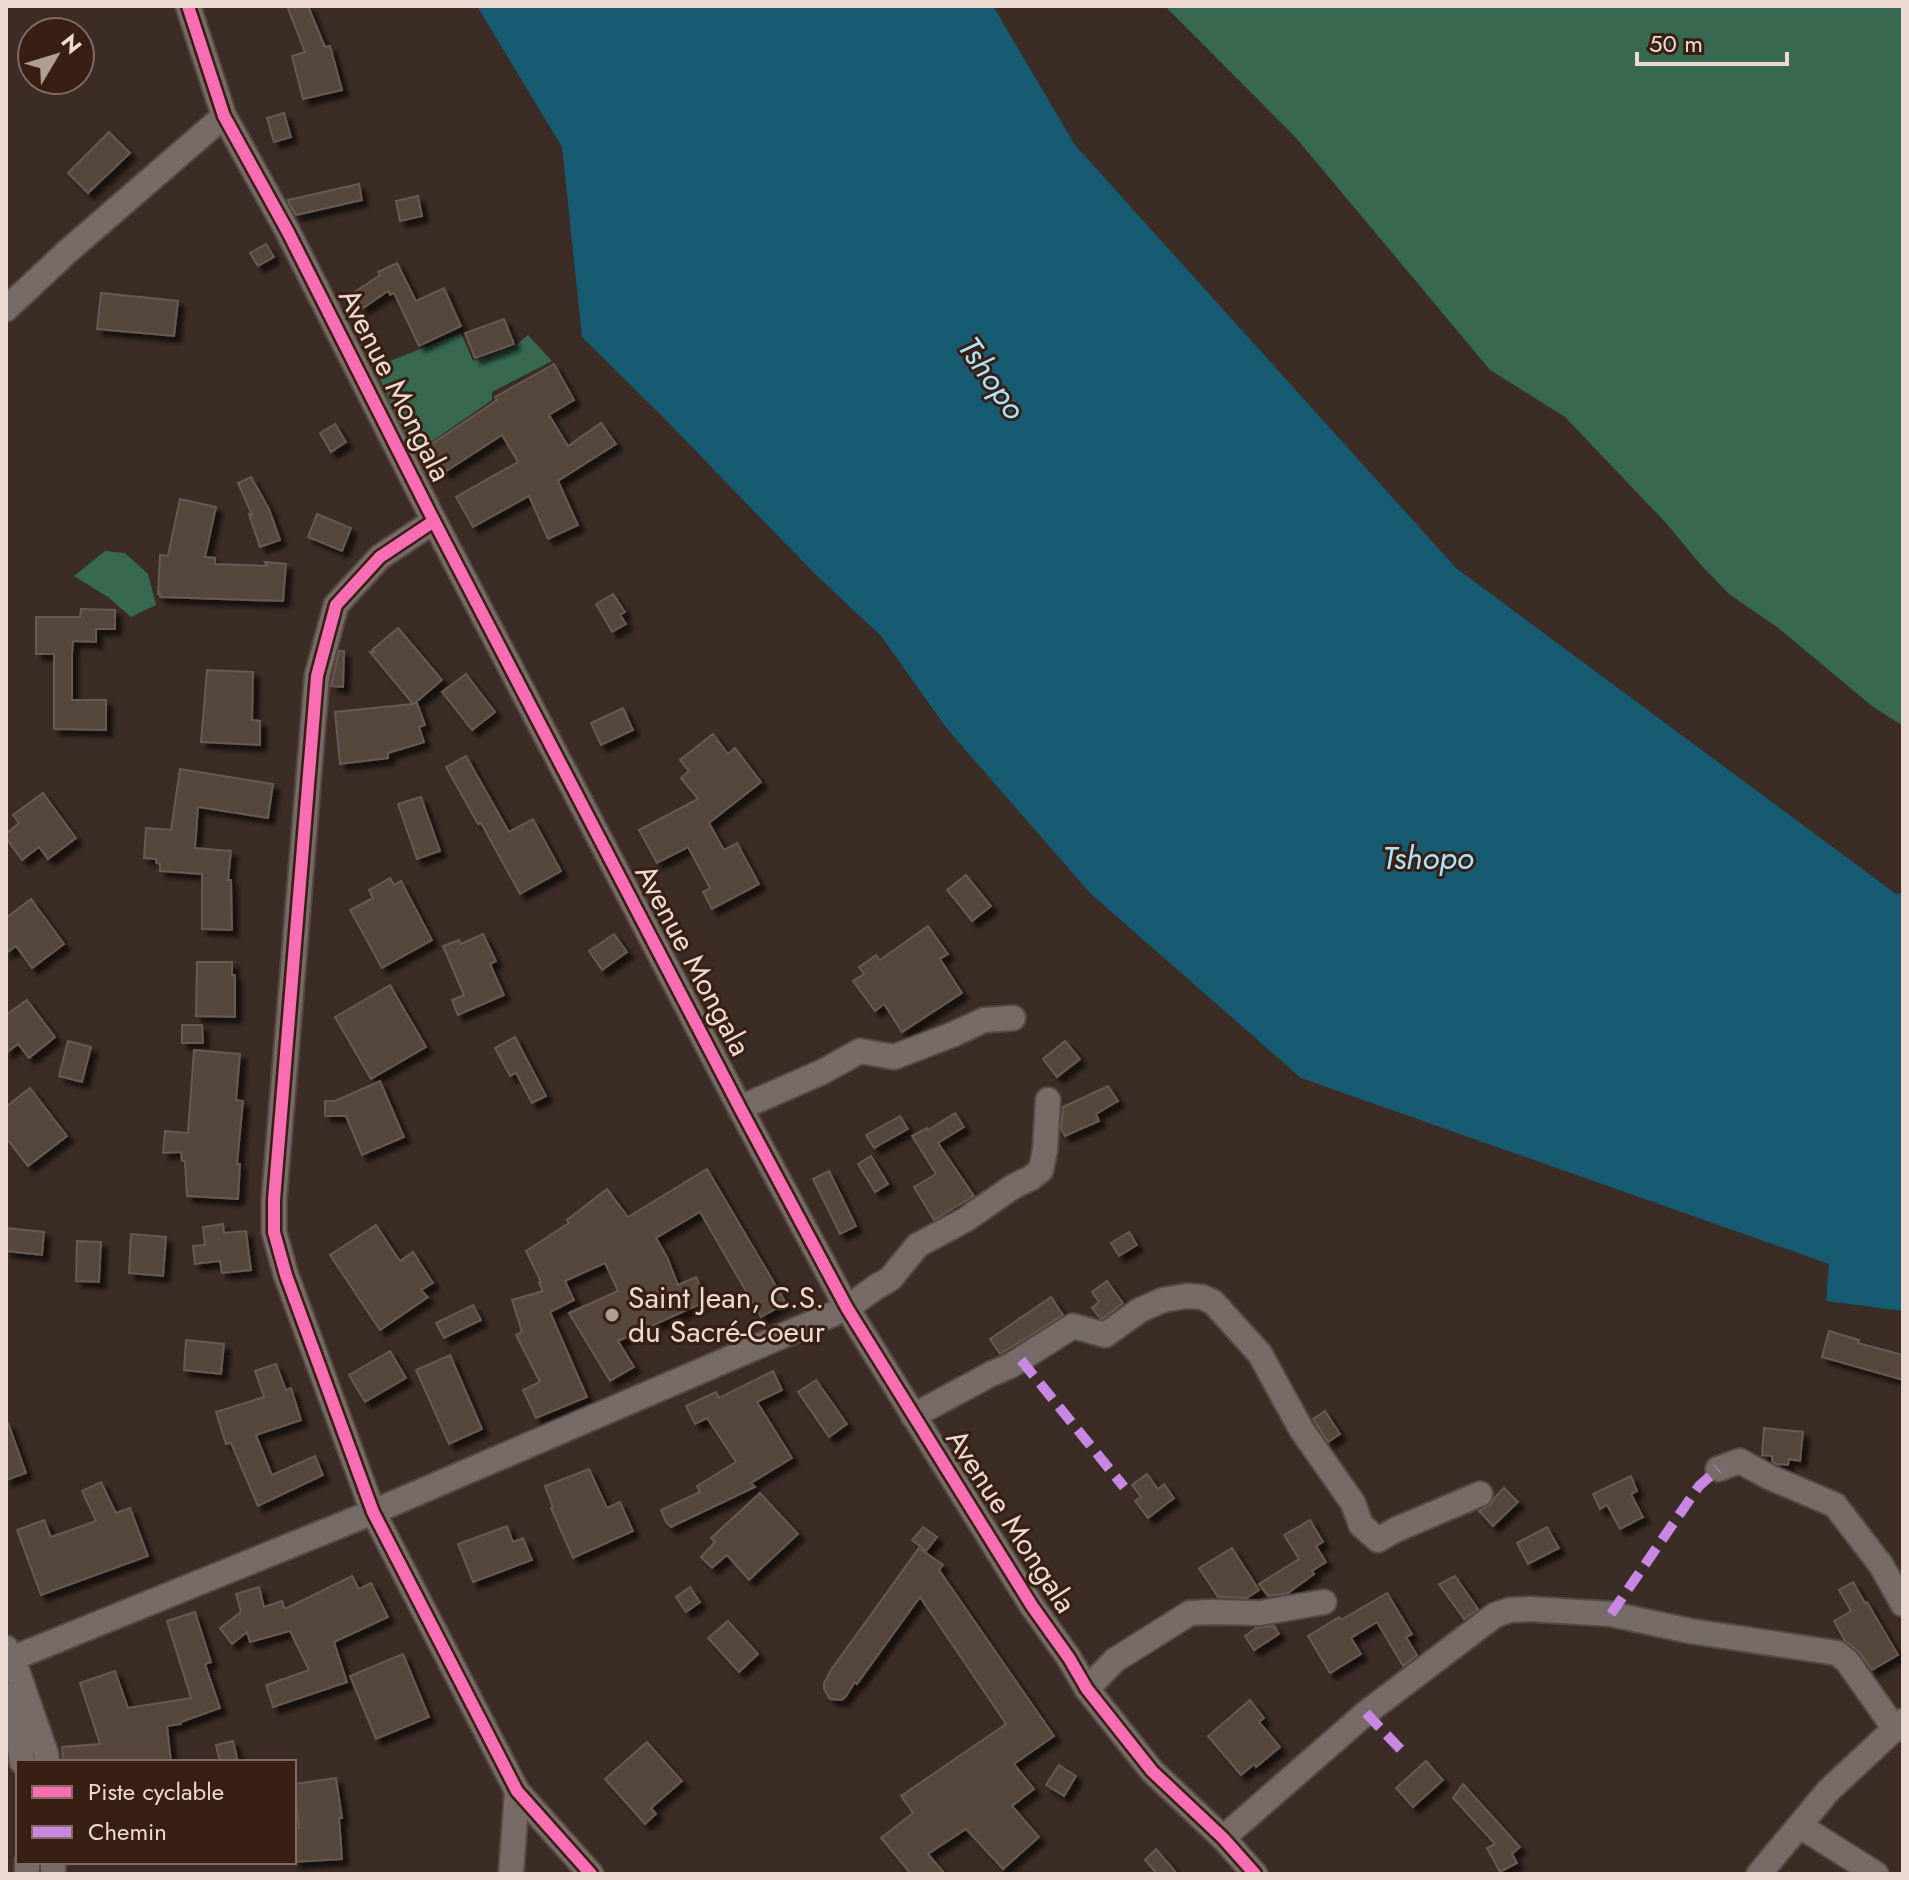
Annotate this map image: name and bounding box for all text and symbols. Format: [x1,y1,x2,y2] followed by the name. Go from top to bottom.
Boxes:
[16,16,96,96] north arrow
[1637,16,1787,66] scale bar
[1649,26,1703,61] text: 50 m
[54,27,90,60] text: N
[328,281,463,489] street label: Avenue Mongala
[947,327,1037,429] water label: Tshopo
[1382,835,1474,881] water label: Tshopo
[625,856,762,1063] street label: Avenue Mongala
[628,1276,826,1353] place label: Saint Jean, C.S. du Sacré-Coeur
[603,1306,621,1324] marker: Saint Jean, C.S. du Sacré-Coeur
[936,1420,1087,1621] street label: Avenue Mongala
[16,1760,296,1864] legend
[88,1774,224,1809] text: Piste cyclable
[88,1814,167,1849] text: Chemin

